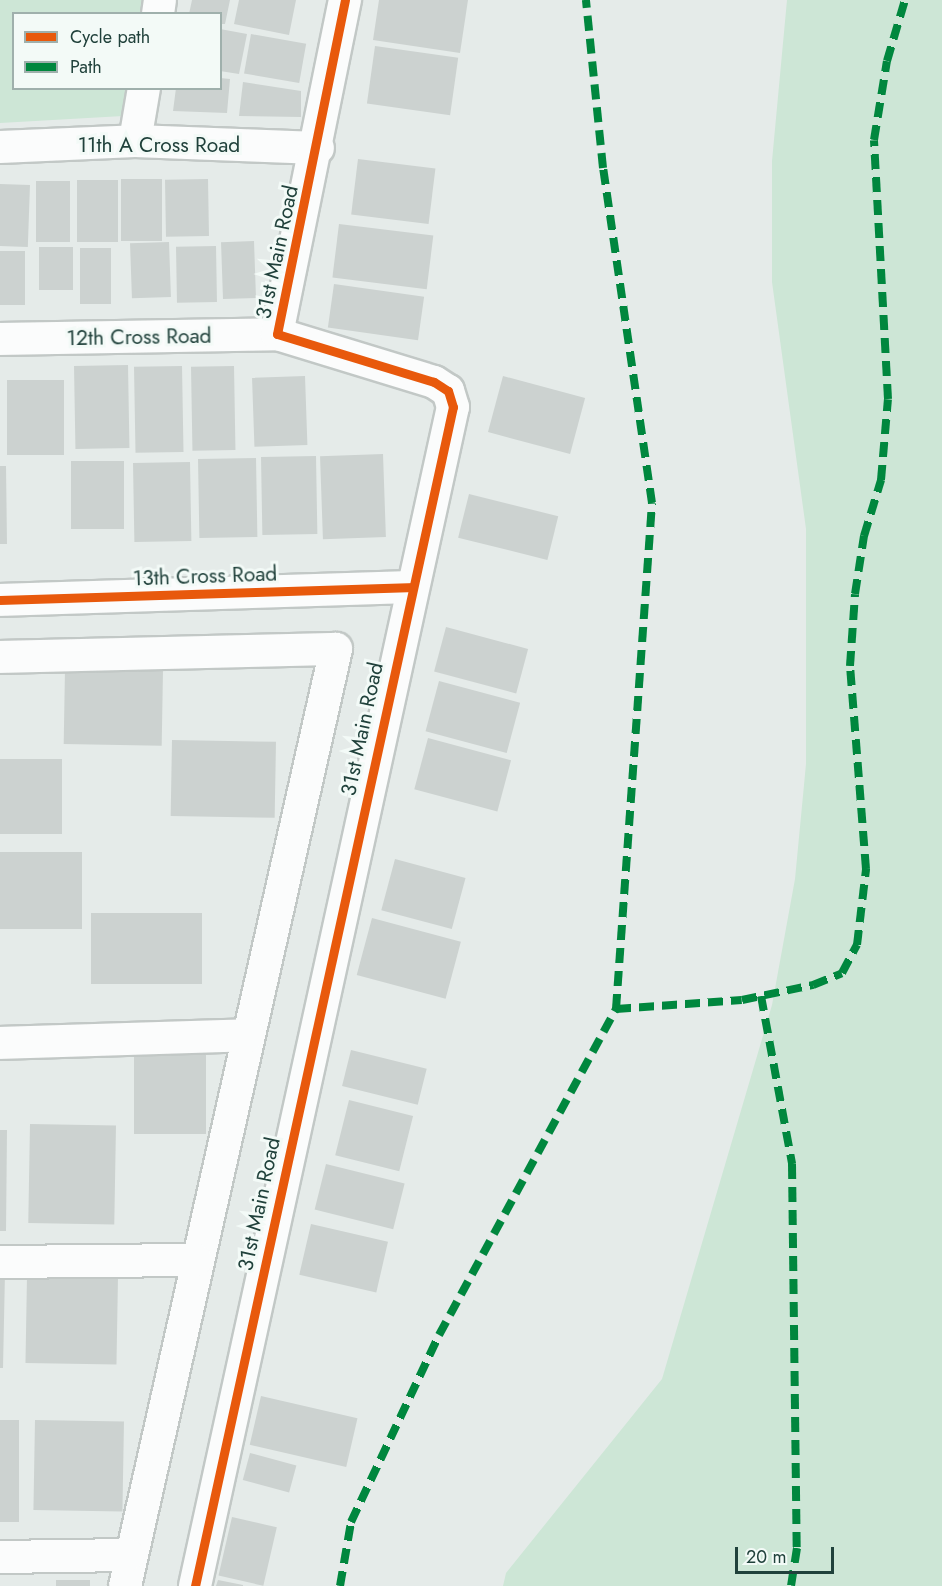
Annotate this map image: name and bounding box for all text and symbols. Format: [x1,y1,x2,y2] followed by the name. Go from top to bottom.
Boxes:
[12,12,222,90] legend
[70,24,150,50] text: Cycle path
[70,54,102,80] text: Path
[78,132,240,158] street label: 11th A Cross Road
[251,183,303,321] street label: 31st Main Road
[66,323,212,351] street label: 12th Cross Road
[132,561,278,591] street label: 13th Cross Road
[336,660,388,798] street label: 31st Main Road
[233,1135,285,1273] street label: 31st Main Road
[738,1535,837,1573] scale bar
[746,1544,786,1570] text: 20 m

